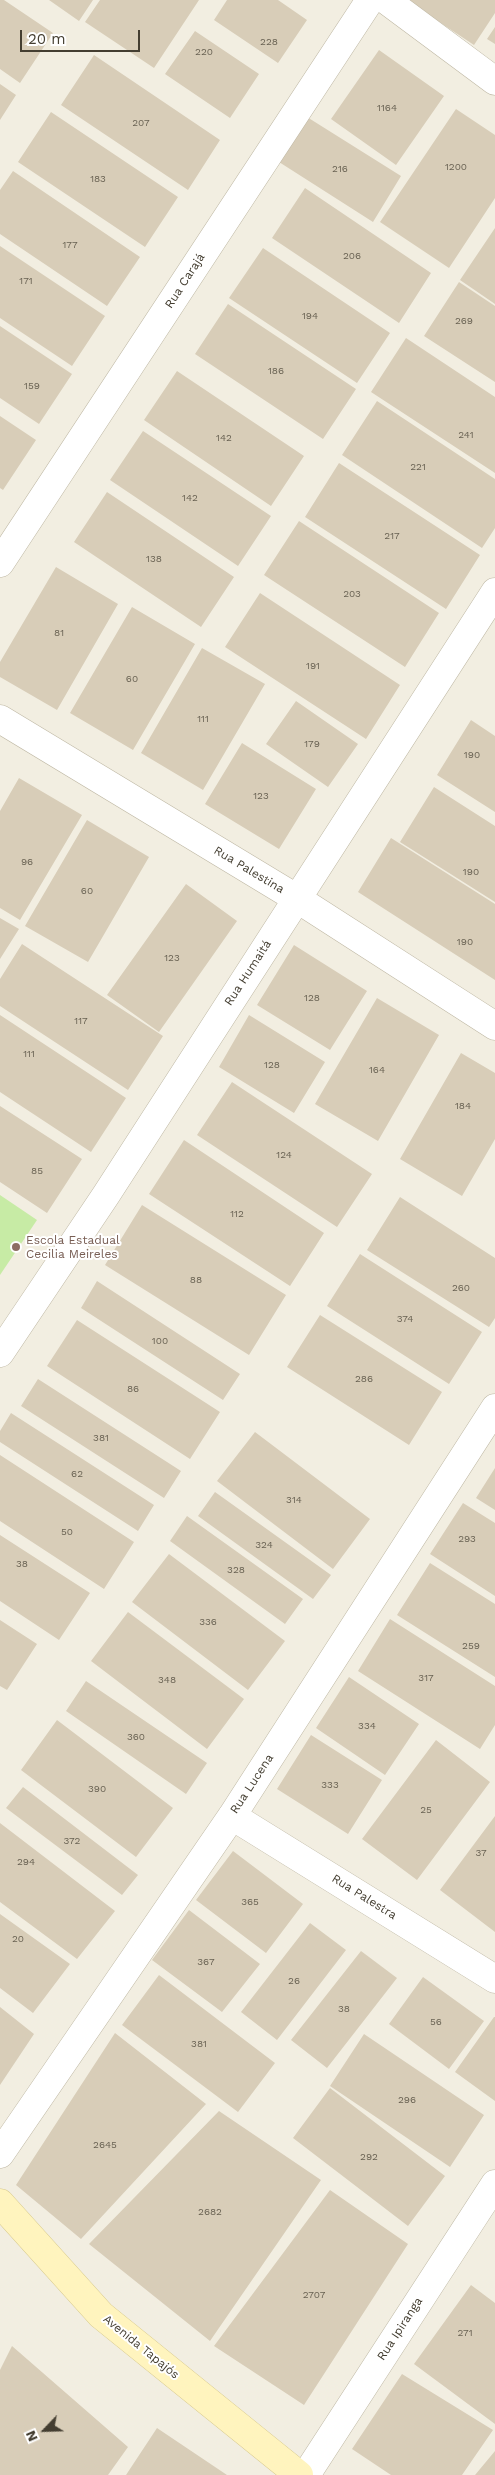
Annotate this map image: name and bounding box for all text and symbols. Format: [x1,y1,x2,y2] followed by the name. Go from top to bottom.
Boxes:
[22,20,142,52] scale bar
[28,30,66,48] text: 20 m
[260,36,278,48] house number: 228
[195,46,213,58] house number: 220
[377,102,397,114] house number: 1164
[132,117,150,129] house number: 207
[445,161,467,173] house number: 1200
[332,163,348,175] house number: 216
[90,173,106,185] house number: 183
[62,239,78,251] house number: 177
[343,250,361,262] house number: 206
[162,251,208,311] street label: Rua Carajá
[19,275,33,287] house number: 171
[302,310,318,322] house number: 194
[455,315,473,327] house number: 269
[268,365,284,377] house number: 186
[24,380,40,392] house number: 159
[458,429,474,441] house number: 241
[216,432,232,444] house number: 142
[410,461,426,473] house number: 221
[182,492,198,504] house number: 142
[384,530,400,542] house number: 217
[146,553,162,565] house number: 138
[343,588,361,600] house number: 203
[54,627,64,639] house number: 81
[306,660,320,672] house number: 191
[126,673,138,685] house number: 60
[197,713,209,725] house number: 111
[304,738,320,750] house number: 179
[464,749,480,761] house number: 190
[253,790,269,802] house number: 123
[211,843,287,897] street label: Rua Palestina
[21,856,33,868] house number: 96
[463,866,479,878] house number: 190
[81,885,93,897] house number: 60
[457,936,473,948] house number: 190
[221,937,275,1009] street label: Rua Humaitá
[164,952,180,964] house number: 123
[304,992,320,1004] house number: 128
[74,1015,88,1027] house number: 117
[23,1048,35,1060] house number: 111
[264,1059,280,1071] house number: 128
[369,1064,385,1076] house number: 164
[455,1100,471,1112] house number: 184
[276,1149,292,1161] house number: 124
[31,1165,43,1177] house number: 85
[230,1208,244,1220] house number: 112
[26,1233,120,1261] place label: Escola Estadual Cecilia Meireles
[10,1241,22,1253] marker: Escola Estadual Cecilia Meireles
[190,1274,202,1286] house number: 88
[452,1282,470,1294] house number: 260
[397,1313,413,1325] house number: 374
[152,1335,168,1347] house number: 100
[355,1373,373,1385] house number: 286
[127,1383,139,1395] house number: 86
[93,1432,109,1444] house number: 381
[71,1468,83,1480] house number: 62
[286,1494,302,1506] house number: 314
[61,1526,73,1538] house number: 50
[458,1533,476,1545] house number: 293
[255,1539,273,1551] house number: 324
[16,1558,28,1570] house number: 38
[227,1564,245,1576] house number: 328
[199,1616,217,1628] house number: 336
[462,1640,480,1652] house number: 259
[418,1672,434,1684] house number: 317
[158,1674,176,1686] house number: 348
[358,1720,376,1732] house number: 334
[127,1731,145,1743] house number: 360
[227,1751,277,1817] street label: Rua Lucena
[321,1779,339,1791] house number: 333
[88,1783,106,1795] house number: 390
[420,1804,432,1816] house number: 25
[64,1835,80,1847] house number: 372
[475,1847,487,1859] house number: 37
[17,1856,35,1868] house number: 294
[329,1871,399,1923] street label: Rua Palestra
[241,1896,259,1908] house number: 365
[12,1933,24,1945] house number: 20
[197,1956,215,1968] house number: 367
[288,1975,300,1987] house number: 26
[338,2003,350,2015] house number: 38
[430,2016,442,2028] house number: 56
[191,2038,207,2050] house number: 381
[398,2094,416,2106] house number: 296
[93,2139,117,2151] house number: 2645
[360,2151,378,2163] house number: 292
[198,2206,222,2218] house number: 2682
[303,2289,325,2301] house number: 2707
[374,2295,426,2363] street label: Rua Ipiranga
[100,2312,182,2382] street label: Avenida Tapajós
[457,2327,473,2339] house number: 271
[20,2405,70,2455] north arrow
[22,2428,41,2444] text: N

